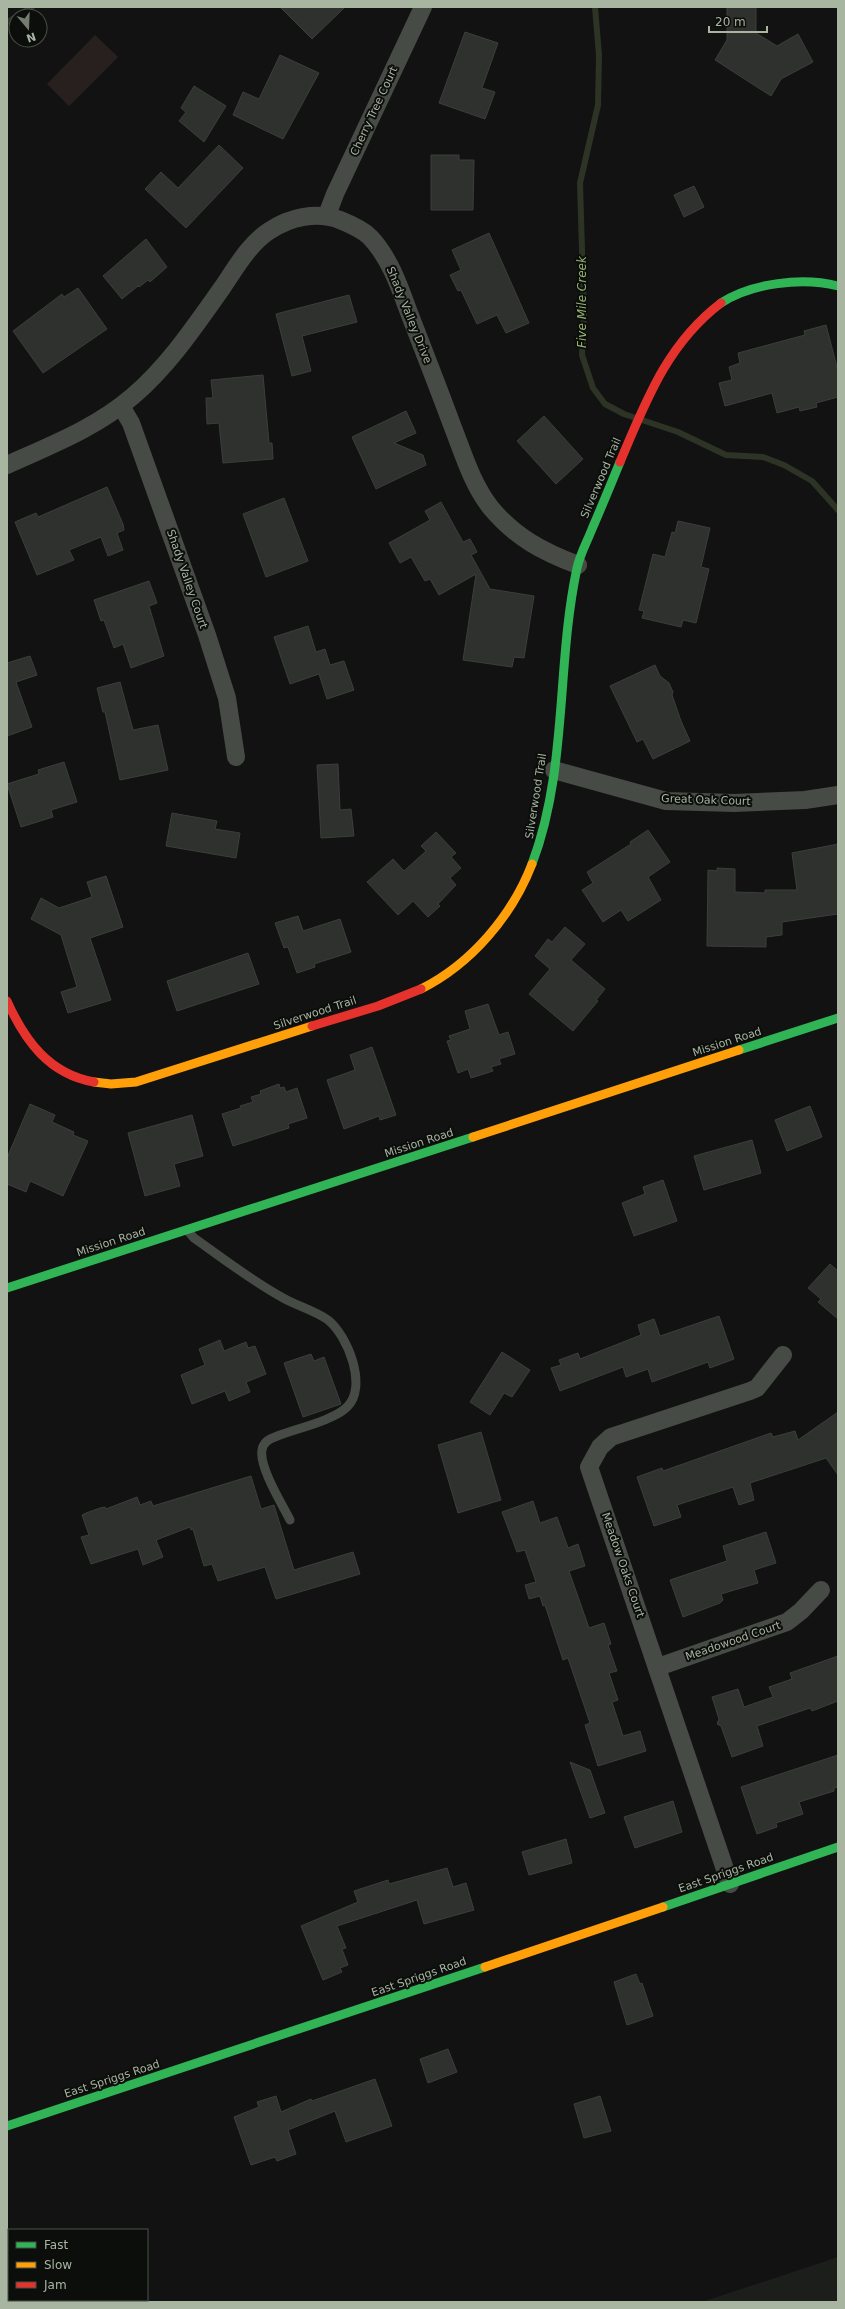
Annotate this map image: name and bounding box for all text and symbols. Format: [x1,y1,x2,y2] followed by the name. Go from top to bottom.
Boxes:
[8,8,48,48] north arrow
[709,8,767,34] scale bar
[715,15,746,29] text: 20 m
[25,29,38,45] text: N
[348,64,401,158] street label: Cherry Tree Court
[575,255,589,348] water label: Five Mile Creek
[384,265,434,366] street label: Shady Valley Drive
[578,436,624,520] street label: Silverwood Trail
[164,528,210,631] street label: Shady Valley Court
[523,752,549,840] street label: Silverwood Trail
[661,792,752,808] street label: Great Oak Court
[272,993,358,1033] street label: Silverwood Trail
[691,1025,763,1059] street label: Mission Road
[383,1126,455,1160] street label: Mission Road
[75,1225,147,1259] street label: Mission Road
[599,1511,647,1620] street label: Meadow Oaks Court
[684,1618,783,1663] street label: Meadowood Court
[677,1851,775,1895] street label: East Spriggs Road
[370,1955,468,1999] street label: East Spriggs Road
[63,2057,161,2101] street label: East Spriggs Road
[8,2229,148,2301] legend
[44,2238,68,2252] text: Fast
[44,2258,72,2272] text: Slow
[43,2278,67,2292] text: Jam

